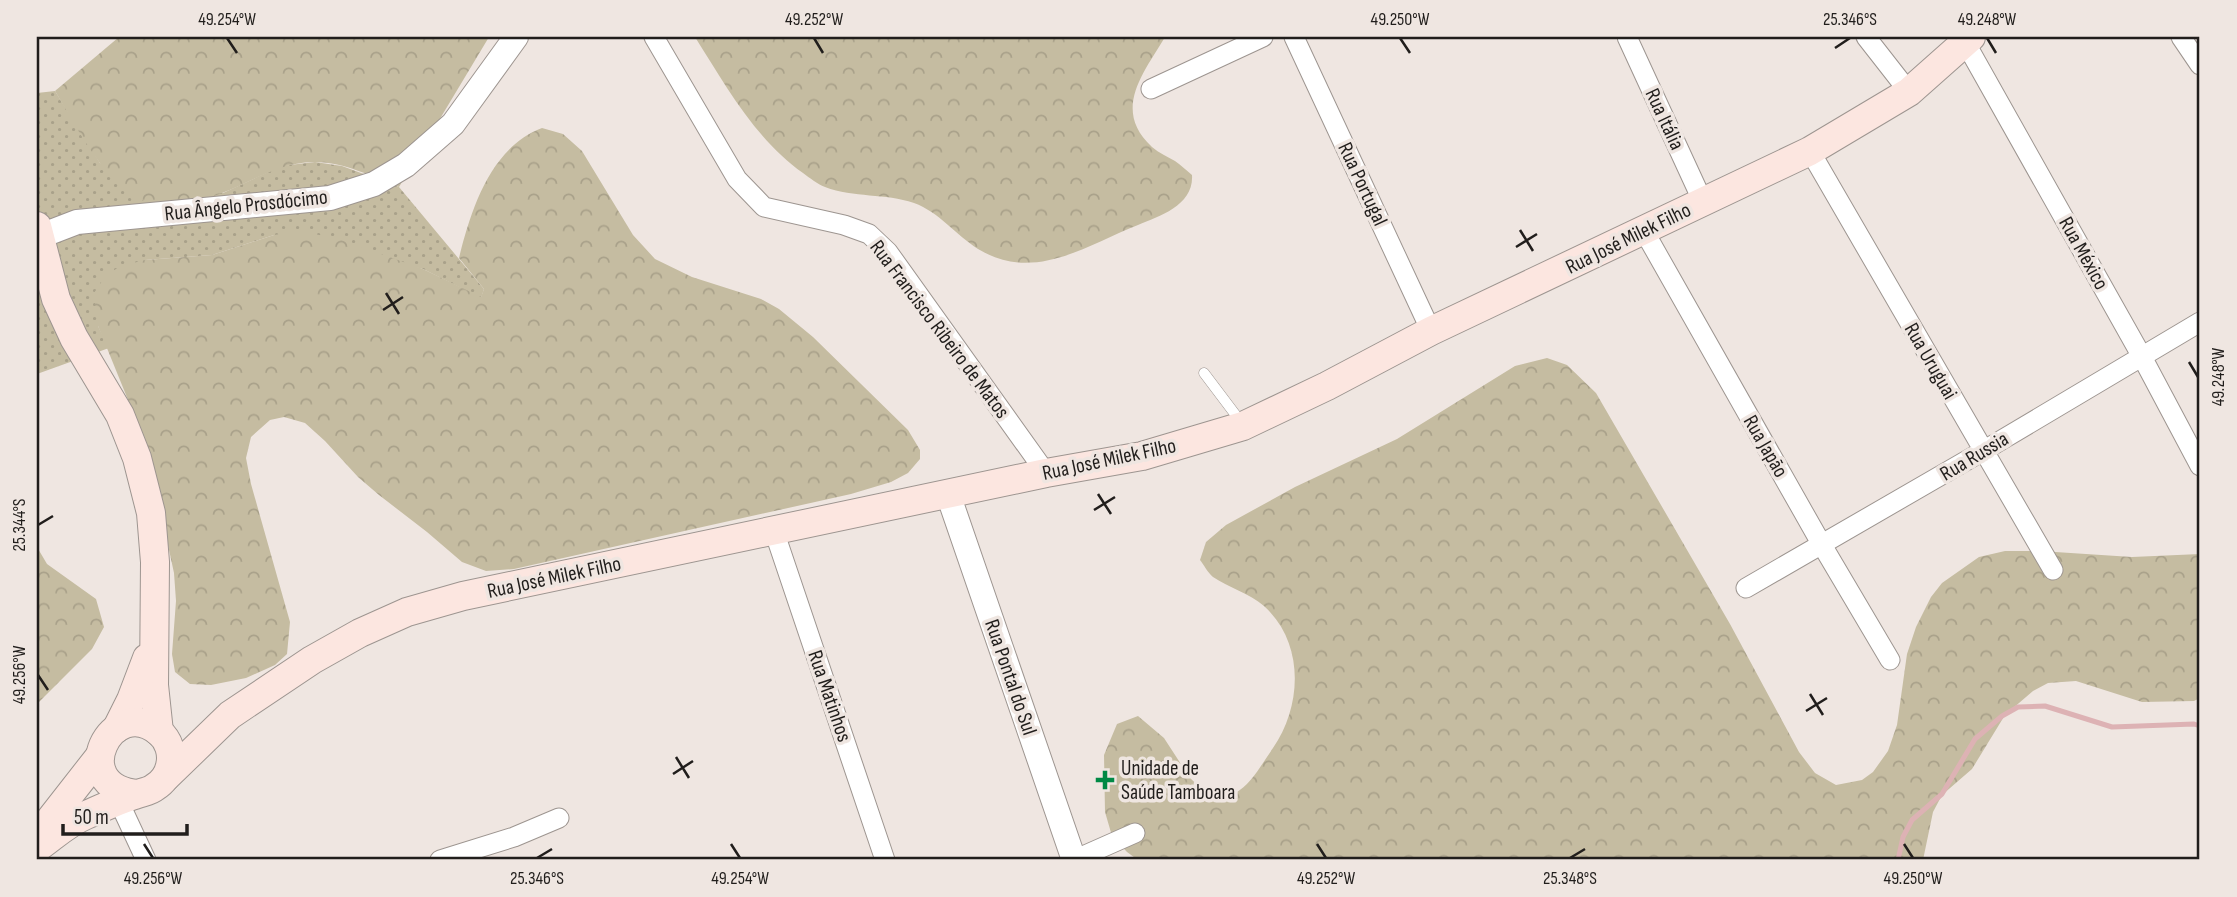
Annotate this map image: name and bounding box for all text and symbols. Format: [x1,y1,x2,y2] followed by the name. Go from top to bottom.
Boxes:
[198,9,256,30] text: 49.254°W
[785,9,843,30] text: 49.252°W
[1371,9,1430,30] text: 49.250°W
[1823,9,1877,30] text: 25.346°S
[1958,9,2017,30] text: 49.248°W
[1640,85,1690,154] street label: Rua Itália
[1332,139,1393,230] street label: Rua Portugal
[163,185,329,226] street label: Rua Ângelo Prosdócimo
[1562,197,1695,280] street label: Rua José Milek Filho
[2053,212,2114,294] street label: Rua México
[864,235,1015,423] street label: Rua Francisco Ribeiro de Matos
[1899,319,1962,404] street label: Rua Uruguai
[2208,347,2229,406] text: 49.248°W
[1738,411,1793,482] street label: Rua Japão
[1936,426,2013,487] street label: Rua Russia
[1040,433,1178,486] street label: Rua José Milek Filho
[9,498,30,552] text: 25.344°S
[485,551,623,604] street label: Rua José Milek Filho
[979,616,1042,738] street label: Rua Pontal do Sul
[9,645,30,704] text: 49.256°W
[802,647,857,745] street label: Rua Matinhos
[1121,756,1235,805] place label: Unidade de Saúde Tamboara
[1095,770,1115,790] marker: Unidade de Saúde Tamboara
[63,792,187,836] scale bar
[74,805,109,830] text: 50 m
[124,868,183,889] text: 49.256°W
[510,868,564,889] text: 25.346°S
[711,868,769,889] text: 49.254°W
[1297,868,1355,889] text: 49.252°W
[1543,868,1597,889] text: 25.348°S
[1884,868,1943,889] text: 49.250°W

